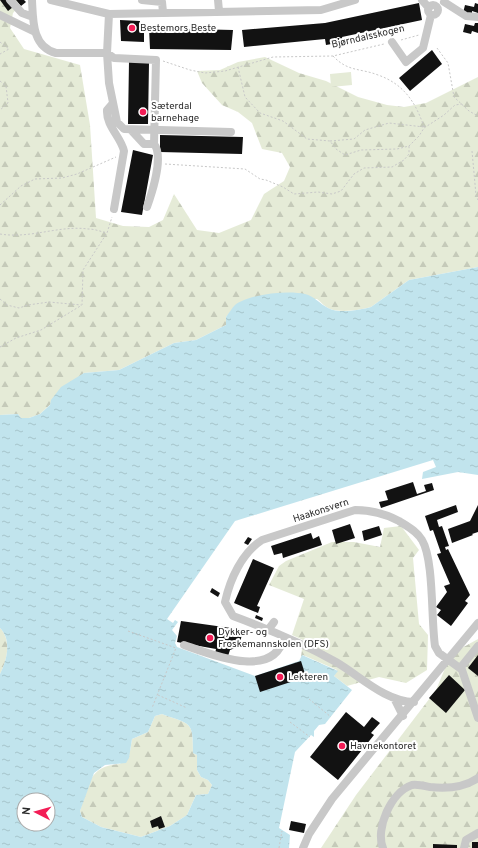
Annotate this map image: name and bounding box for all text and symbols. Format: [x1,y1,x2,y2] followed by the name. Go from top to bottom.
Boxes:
[140,22,216,35] place label: Bestemors Beste
[330,22,406,52] street label: Bjørndalsskogen
[127,23,137,33] marker: Bestemors Beste
[151,100,199,125] place label: Sæterdal barnehage
[138,107,148,117] marker: Sæterdal barnehage
[291,496,351,526] street label: Haakonsvern
[218,626,329,651] place label: Dykker- og Froskemannskolen (DFS)
[205,633,215,643] marker: Dykker- og Froskemannskolen (DFS)
[288,671,328,684] place label: Lekteren
[275,672,285,682] marker: Lekteren
[350,740,416,753] place label: Havnekontoret
[337,741,347,751] marker: Havnekontoret
[16,792,56,832] north arrow
[20,806,34,816] text: N

